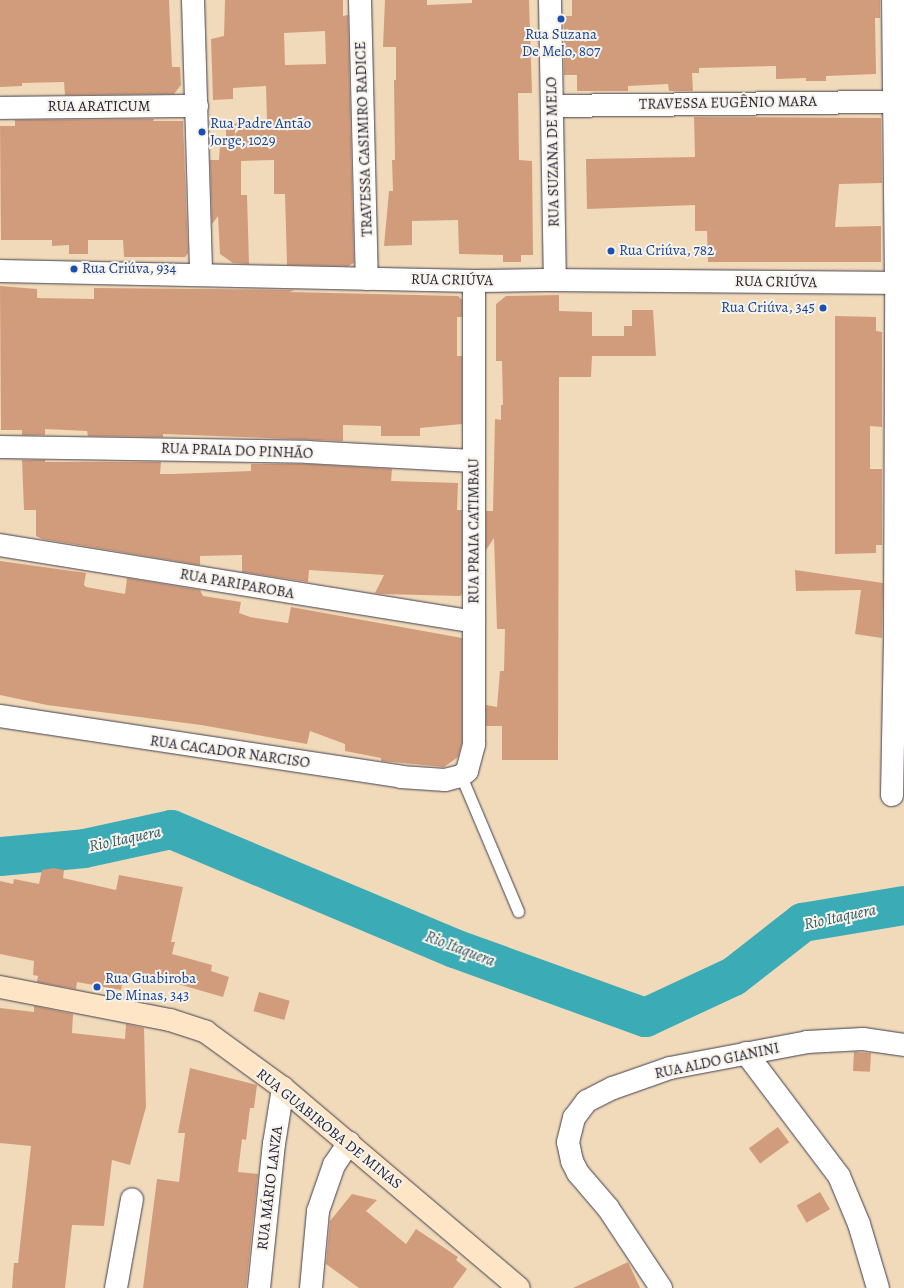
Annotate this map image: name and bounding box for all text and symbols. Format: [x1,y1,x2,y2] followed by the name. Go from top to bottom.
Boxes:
[556,14,566,24] marker: Rua Suzana De Melo, 807
[522,25,600,60] place label: Rua Suzana De Melo, 807
[352,41,376,237] street label: TRAVESSA CASIMIRO RADICE
[543,77,563,227] street label: RUA SUZANA DE MELO
[639,92,817,114] street label: TRAVESSA EUGÊNIO MARA
[48,98,150,116] street label: RUA ARATICUM
[210,114,311,149] place label: Rua Padre Antão Jorge, 1029
[197,127,207,137] marker: Rua Padre Antão Jorge, 1029
[619,242,714,260] place label: Rua Criúva, 782
[606,246,616,256] marker: Rua Criúva, 782
[82,260,177,278] place label: Rua Criúva, 934
[69,264,79,274] marker: Rua Criúva, 934
[411,270,493,290] street label: RUA CRIÚVA
[735,272,817,292] street label: RUA CRIÚVA
[721,299,815,317] place label: Rua Criúva, 345
[818,303,828,313] marker: Rua Criúva, 345
[161,439,313,463] street label: RUA PRAIA DO PINHÃO
[465,458,483,604] street label: RUA PRAIA CATIMBAU
[178,565,296,603] street label: RUA PARIPAROBA
[149,732,311,772] street label: RUA CACADOR NARCISO
[87,822,163,856] water label: Rio Itaquera
[802,900,878,934] water label: Rio Itaquera
[422,927,498,971] water label: Rio Itaquera
[105,969,196,1004] place label: Rua Guabiroba De Minas, 343
[92,982,102,992] marker: Rua Guabiroba De Minas, 343
[653,1039,781,1083] street label: RUA ALDO GIANINI
[253,1065,405,1193] street label: RUA GUABIROBA DE MINAS
[253,1125,287,1251] street label: RUA MÁRIO LANZA

